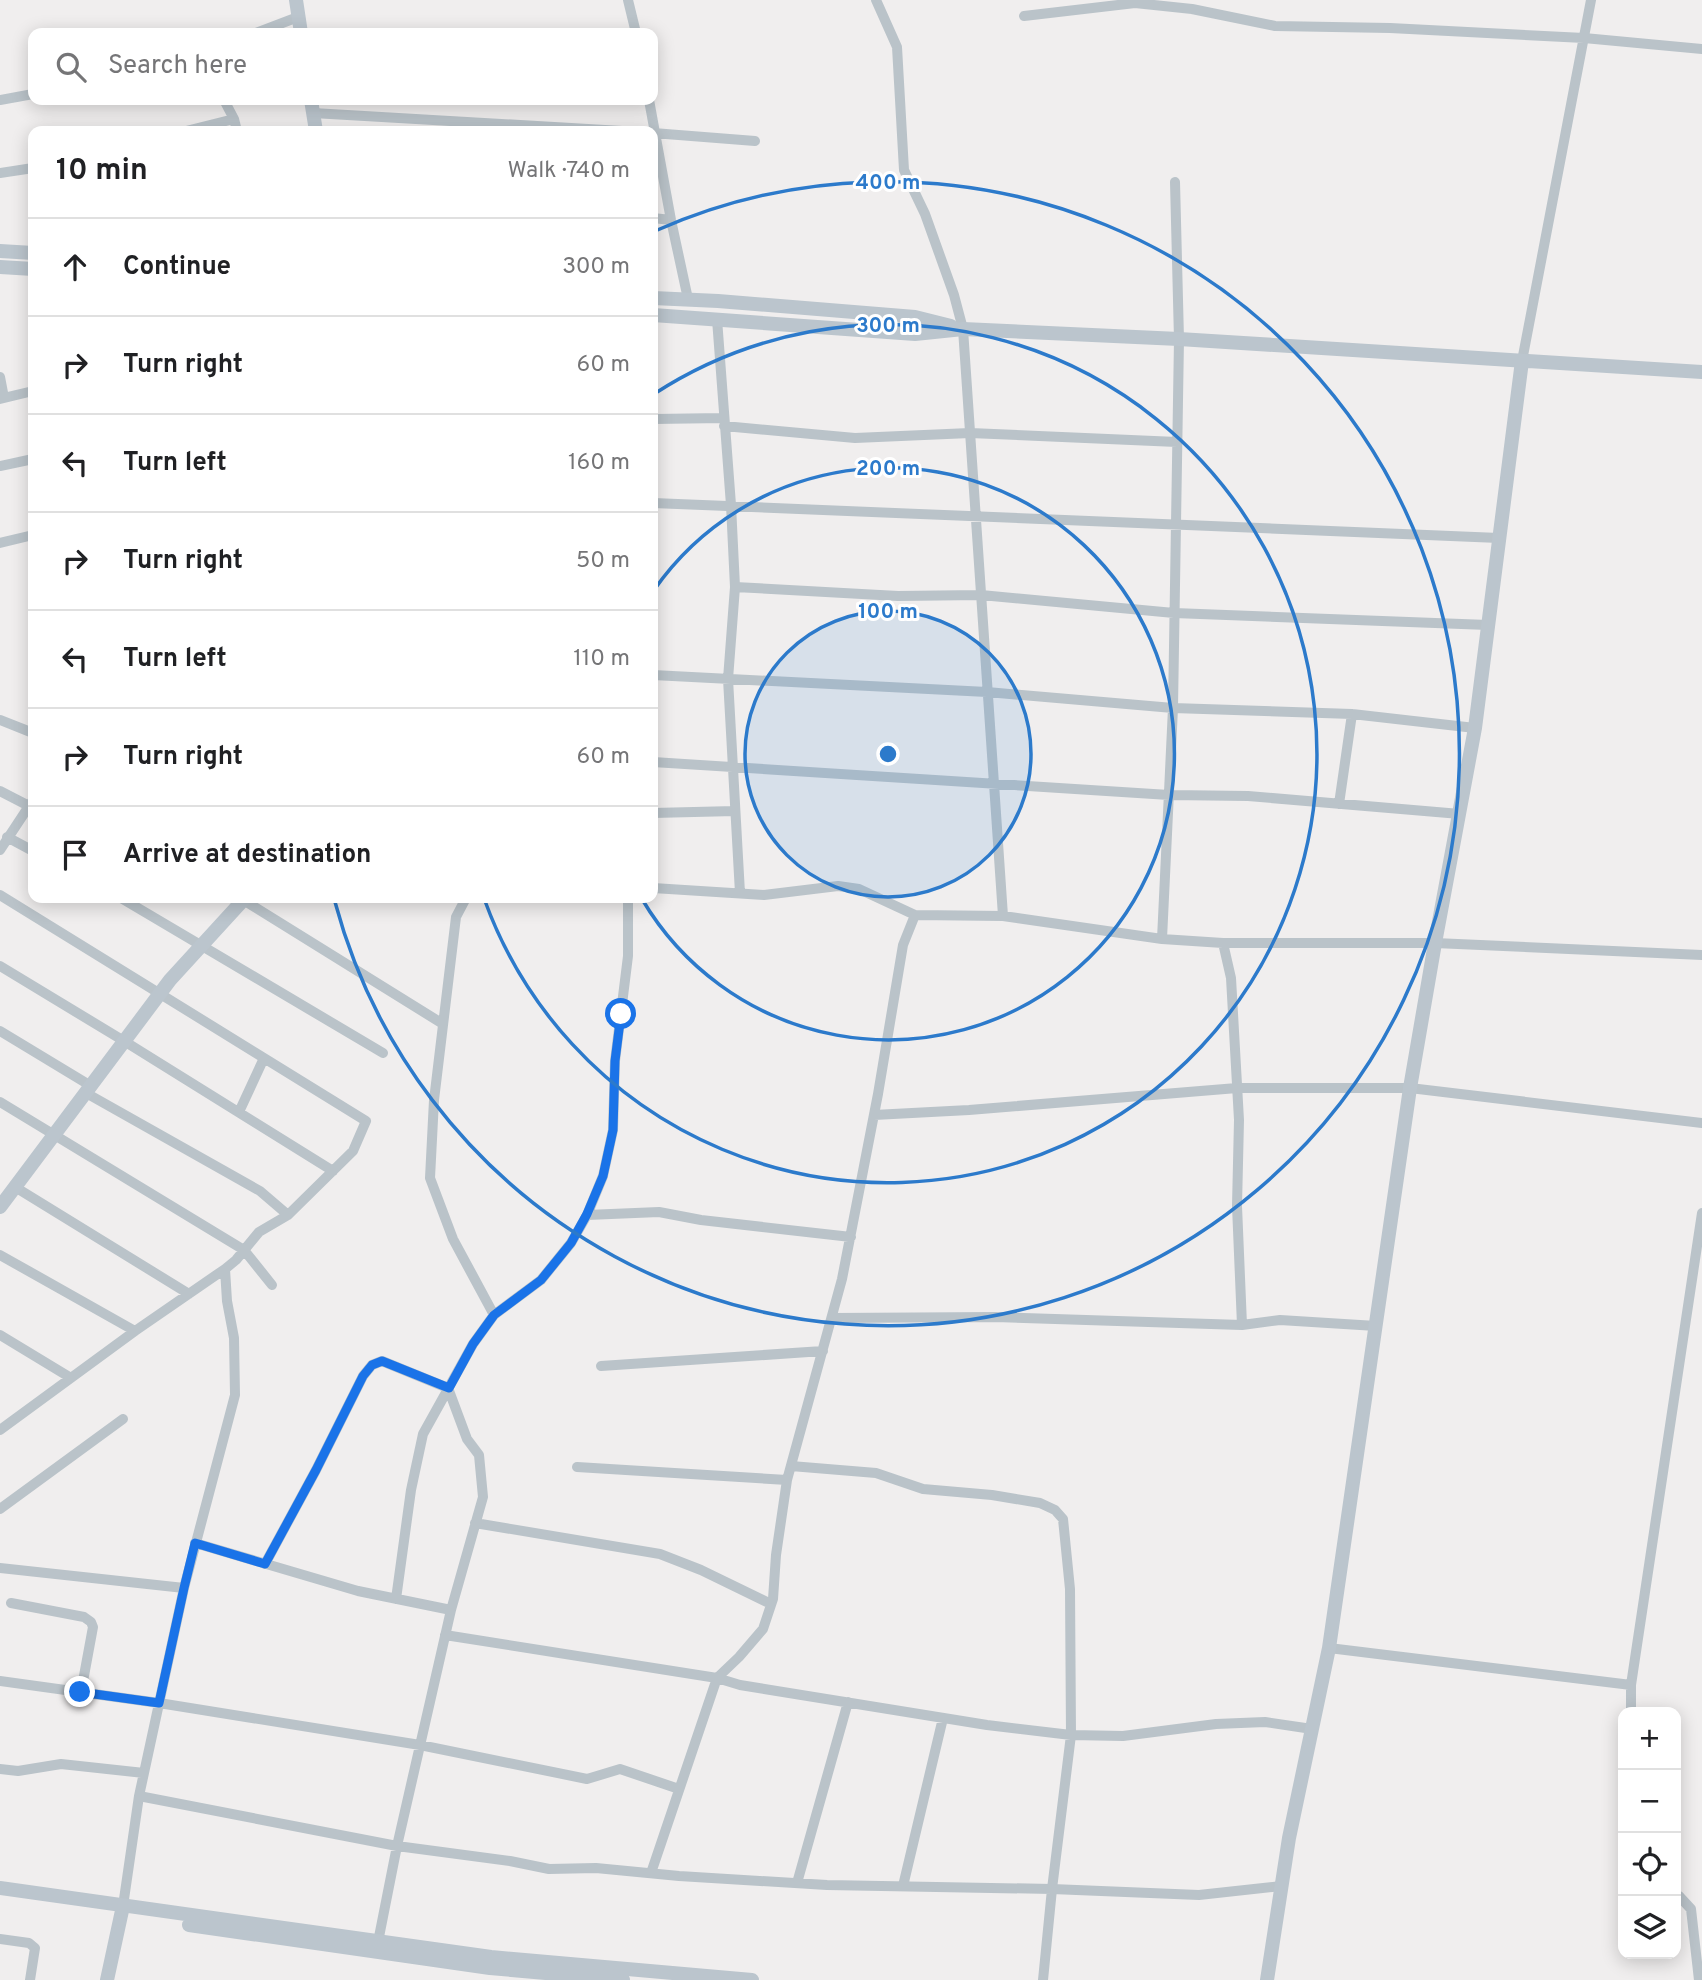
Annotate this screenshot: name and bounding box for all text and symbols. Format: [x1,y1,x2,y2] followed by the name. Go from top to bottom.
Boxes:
[28,28,658,105] search box
[52,48,90,86] icon: search
[108,50,247,83] text: Search here
[56,153,148,190] text: 10 min
[507,157,630,186] text: Walk · 740 m
[856,170,920,197] text: 400 m
[56,248,94,286] icon: ahead
[123,251,231,284] text: Continue
[562,253,630,282] text: 300 m
[856,313,920,340] text: 300 m
[56,346,94,384] icon: right
[123,349,243,382] text: Turn right
[577,351,630,380] text: 60 m
[56,444,94,482] icon: left
[123,447,227,480] text: Turn left
[568,449,630,478] text: 160 m
[856,456,920,483] text: 200 m
[56,542,94,580] icon: right
[123,545,243,578] text: Turn right
[576,547,630,576] text: 50 m
[858,599,918,626] text: 100 m
[56,640,94,678] icon: left
[123,643,227,676] text: Turn left
[573,645,630,674] text: 110 m
[56,738,94,776] icon: right
[123,741,243,774] text: Turn right
[876,742,900,766] centre of rings
[577,743,630,772] text: 60 m
[56,836,94,874] icon: arrive
[123,839,371,872] text: Arrive at destination
[605,998,636,1029] route start
[64,1676,95,1707] route end
[1618,1707,1681,1959] map controls
[1618,1707,1681,1770] button: +
[1618,1770,1681,1833] button: −
[1618,1833,1681,1896] button: locate
[1618,1896,1681,1959] button: layers

